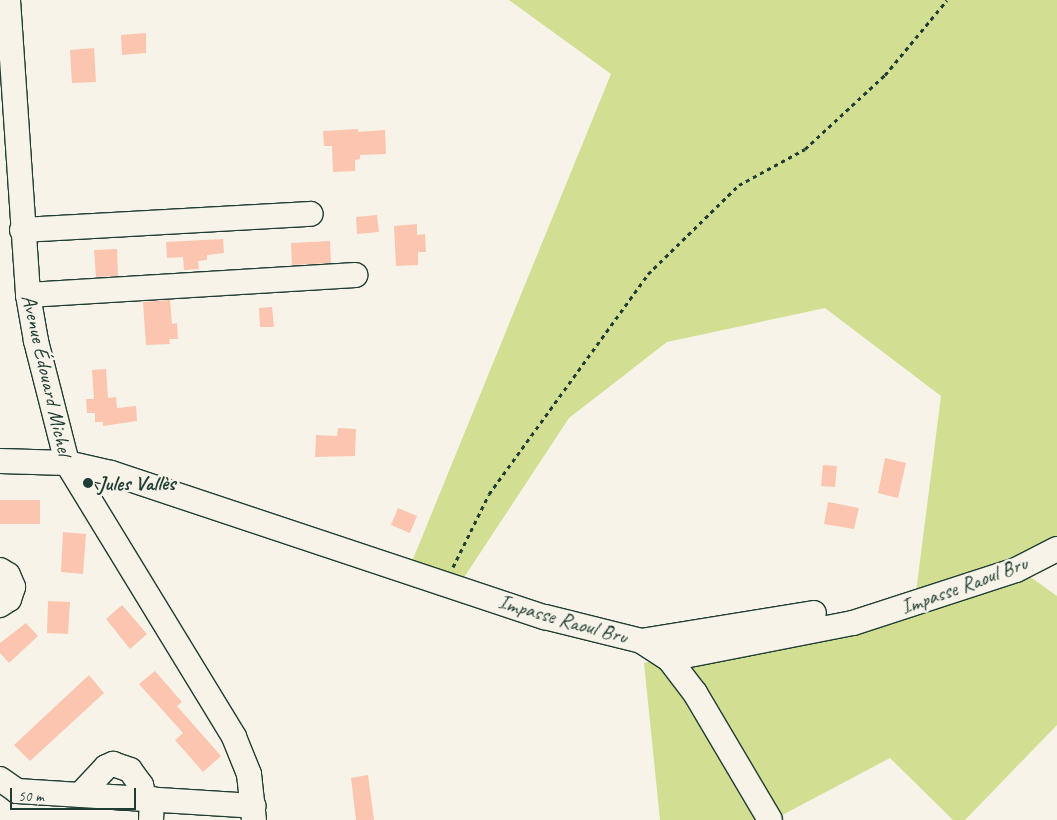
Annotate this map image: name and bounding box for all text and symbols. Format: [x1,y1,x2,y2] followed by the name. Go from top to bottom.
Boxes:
[16,292,78,458] street label: Avenue Édouard Michel
[98,470,176,496] place label: Jules Vallès
[82,477,94,489] marker: Jules Vallès
[897,550,1031,620] street label: Impasse Raoul Bru
[495,588,631,650] street label: Impasse Raoul Bru
[12,778,139,810] scale bar
[18,787,44,806] text: 50 m

